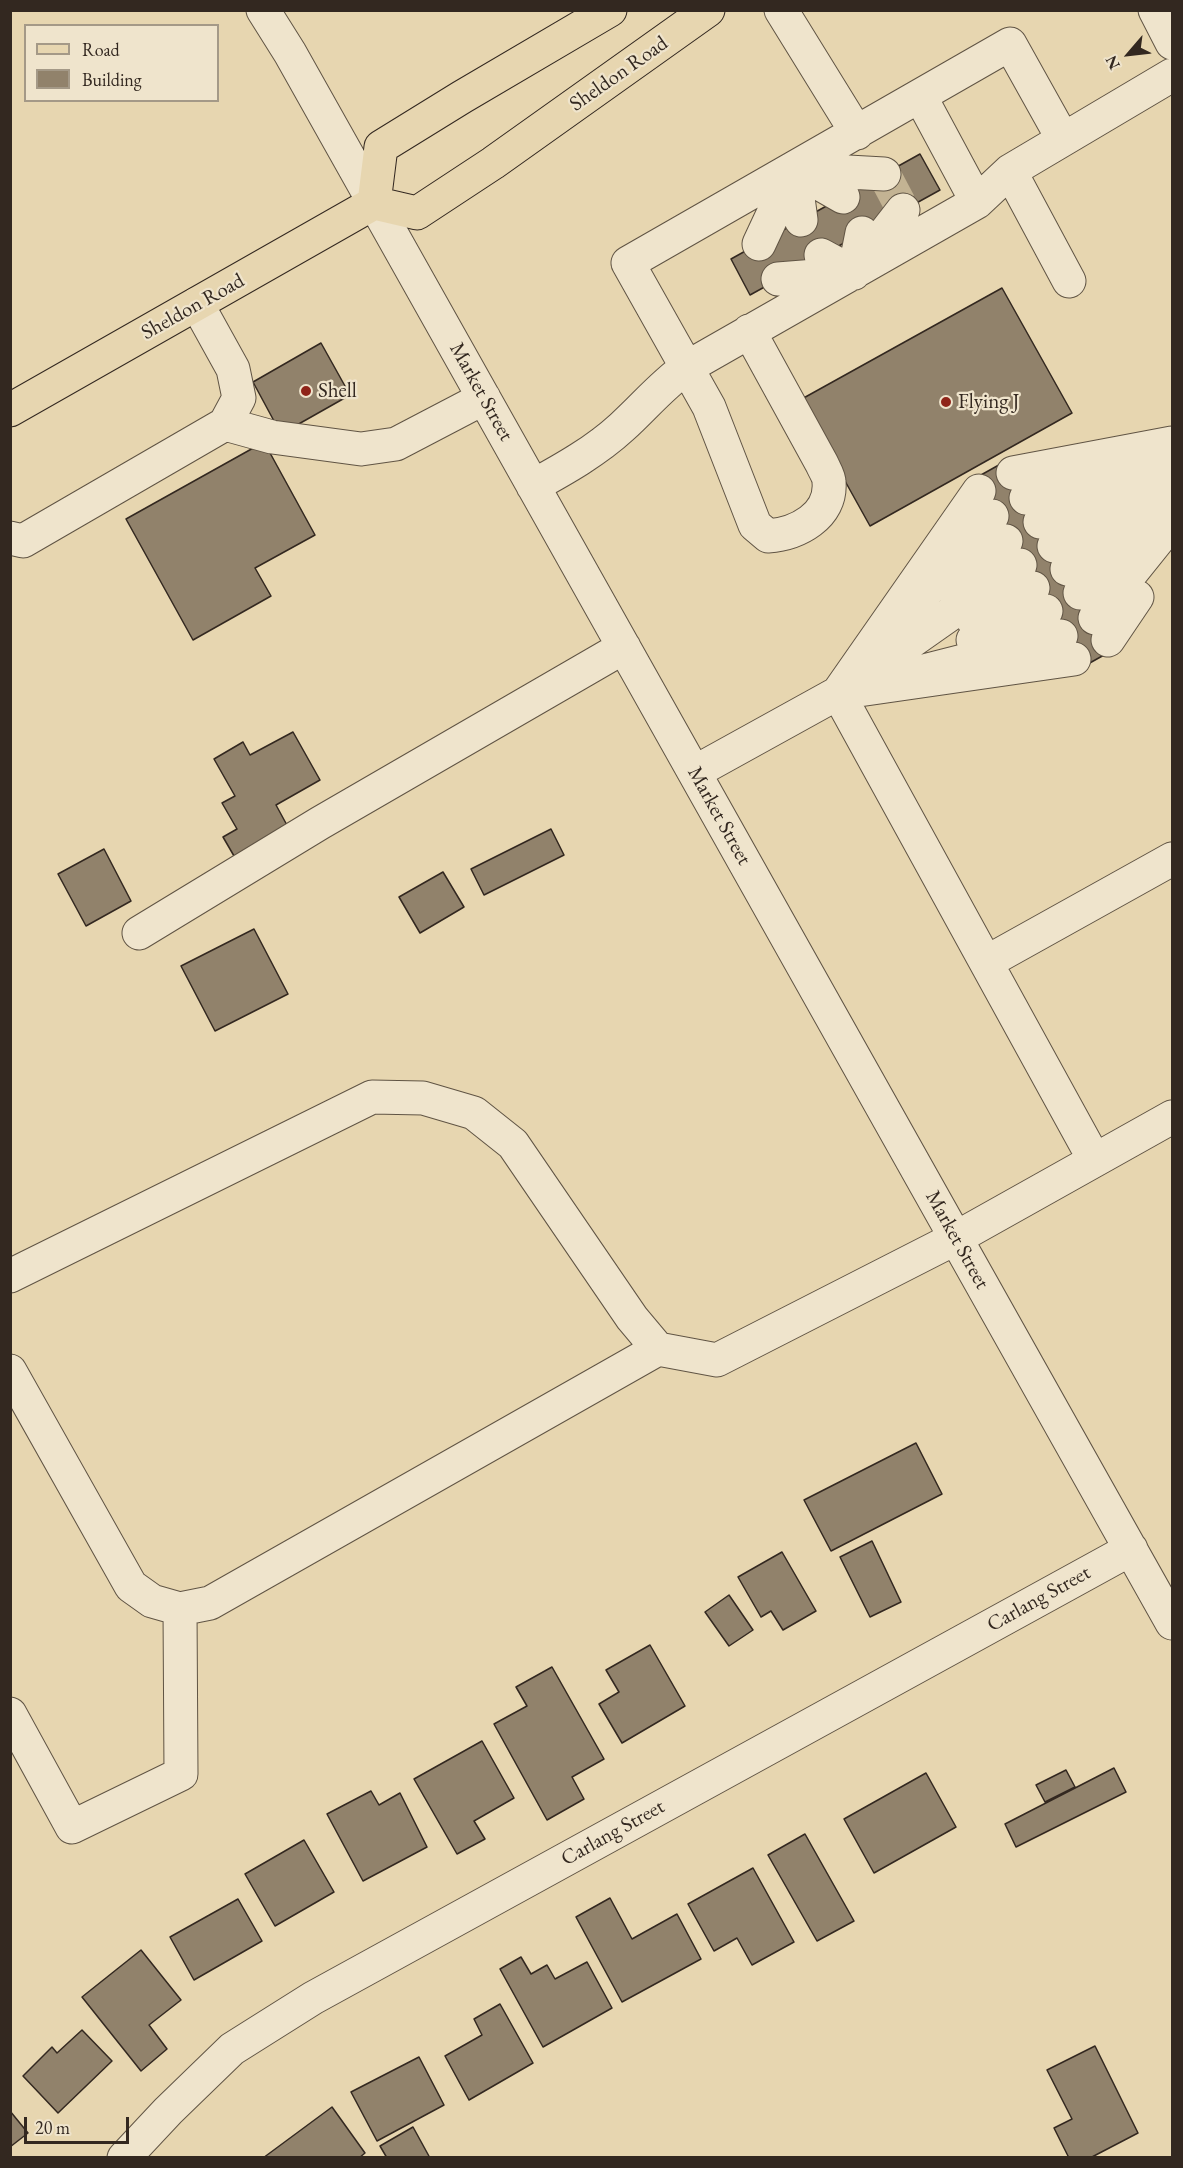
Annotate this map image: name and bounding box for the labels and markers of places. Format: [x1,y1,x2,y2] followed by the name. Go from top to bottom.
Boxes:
[318,378,357,404] place label: Shell
[299,384,313,398] marker: Shell
[958,389,1020,415] place label: Flying J
[939,395,953,409] marker: Flying J

